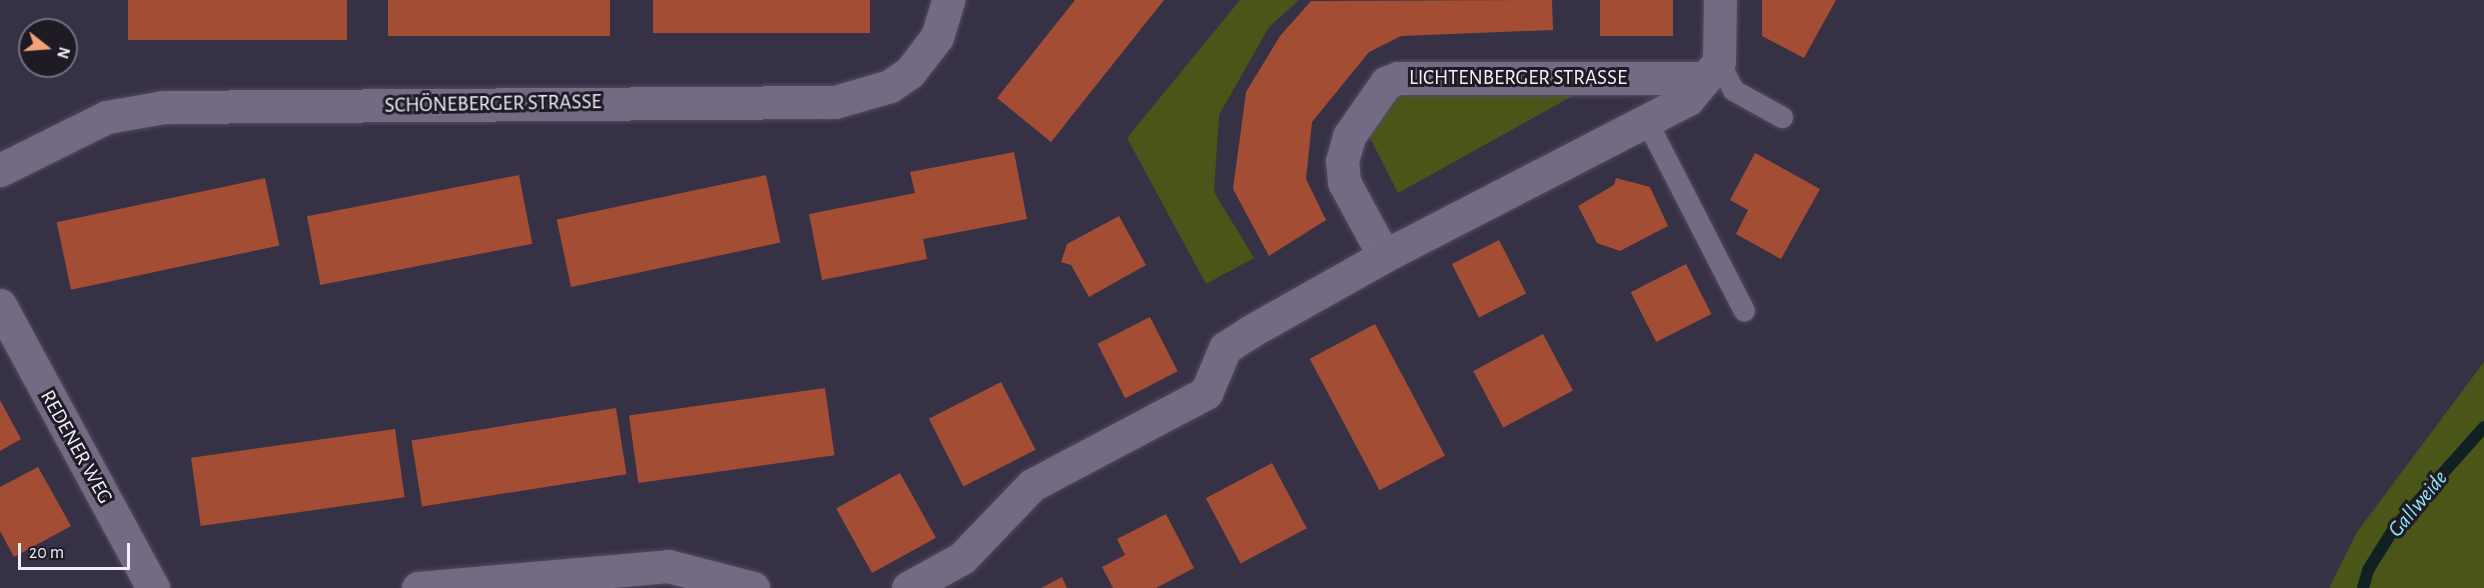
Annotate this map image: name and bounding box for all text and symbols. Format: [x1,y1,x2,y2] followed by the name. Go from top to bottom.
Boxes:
[18,18,78,78] north arrow
[54,45,73,60] text: N
[1409,65,1627,91] street label: LICHTENBERGER STRASSE
[384,90,602,118] street label: SCHÖNEBERGER STRASSE
[34,386,118,508] street label: REDENER WEG
[2383,465,2453,543] water label: Gallweide
[21,531,134,569] scale bar
[29,544,64,562] text: 20 m

